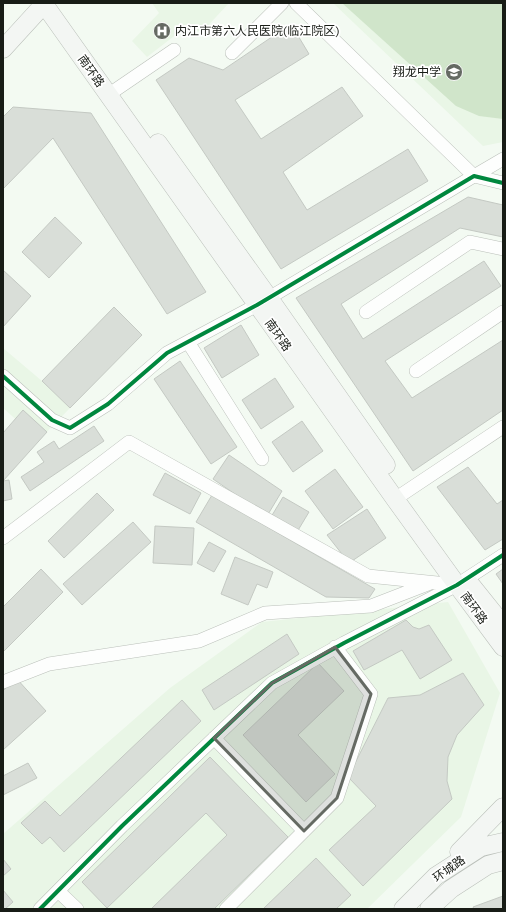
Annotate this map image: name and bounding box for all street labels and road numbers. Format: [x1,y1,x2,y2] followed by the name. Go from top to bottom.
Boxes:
[75,52,107,90] street label: 南环路
[262,316,294,354] street label: 南环路
[458,589,490,627] street label: 南环路
[430,853,468,885] street label: 环城路

